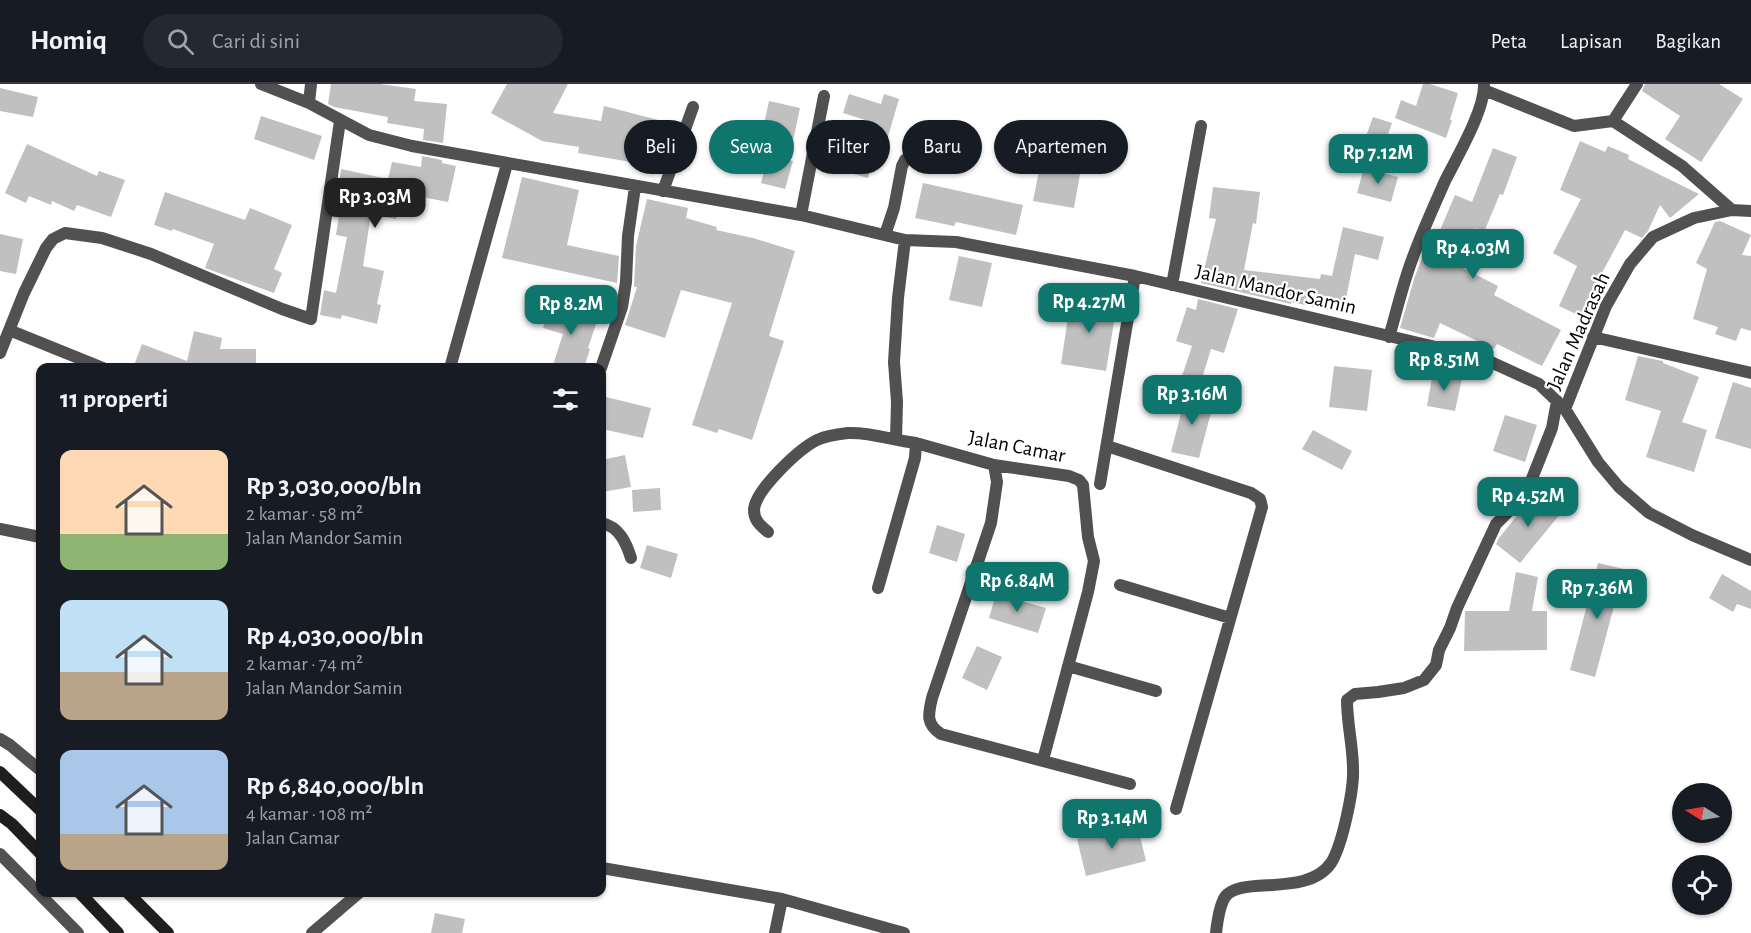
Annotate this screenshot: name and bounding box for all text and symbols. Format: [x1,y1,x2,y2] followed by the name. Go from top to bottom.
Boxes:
[143,14,563,68] search box
[164,25,197,58] icon: search
[30,27,107,55] text: Homiq
[212,30,300,52] text: Cari di sini
[1491,31,1527,52] text: Peta
[1560,31,1622,52] text: Lapisan
[1655,31,1721,52] text: Bagikan
[624,120,697,174] chip: Beli
[709,120,794,174] chip: Sewa
[806,120,890,174] chip: Filter
[902,120,982,174] chip: Baru
[994,120,1128,174] chip: Apartemen
[1316,134,1440,185] pin: Rp 7.12M
[1343,143,1413,163] text: Rp 7.12M
[313,178,437,229] pin: Rp 3.03M
[339,187,411,207] text: Rp 3.03M
[1411,229,1535,280] pin: Rp 4.03M
[1436,238,1510,258] text: Rp 4.03M
[1193,261,1358,318] street label: Jalan Mandor Samin
[1543,269,1614,393] street label: Jalan Madrasah
[1027,283,1151,334] pin: Rp 4.27M
[516,285,626,336] pin: Rp 8.2M
[1052,292,1126,312] text: Rp 4.27M
[539,294,603,314] text: Rp 8.2M
[1382,341,1506,392] pin: Rp 8.51M
[1409,350,1480,370] text: Rp 8.51M
[1130,375,1254,426] pin: Rp 3.16M
[549,383,582,416] icon: filters
[1157,384,1227,404] text: Rp 3.16M
[60,386,168,412] text: 11 properti
[967,427,1067,466] street label: Jalan Camar
[246,473,422,499] text: Rp 3,030,000/bln
[108,474,180,546] icon: home
[1466,477,1590,528] pin: Rp 4.52M
[1491,486,1565,506] text: Rp 4.52M
[246,504,363,524] text: 2 kamar · 58 m²
[246,528,403,548] text: Jalan Mandor Samin
[955,562,1079,613] pin: Rp 6.84M
[1535,569,1659,620] pin: Rp 7.36M
[980,571,1054,591] text: Rp 6.84M
[1561,578,1633,598] text: Rp 7.36M
[246,623,424,649] text: Rp 4,030,000/bln
[108,624,180,696] icon: home
[246,654,363,674] text: 2 kamar · 74 m²
[246,678,403,698] text: Jalan Mandor Samin
[246,773,424,799] text: Rp 6,840,000/bln
[108,774,180,846] icon: home
[1672,783,1732,843] north arrow
[1672,783,1732,915] map controls
[1050,799,1174,850] pin: Rp 3.14M
[246,804,373,824] text: 4 kamar · 108 m²
[1076,808,1148,828] text: Rp 3.14M
[246,828,340,848] text: Jalan Camar
[1672,855,1732,915] button: locate

